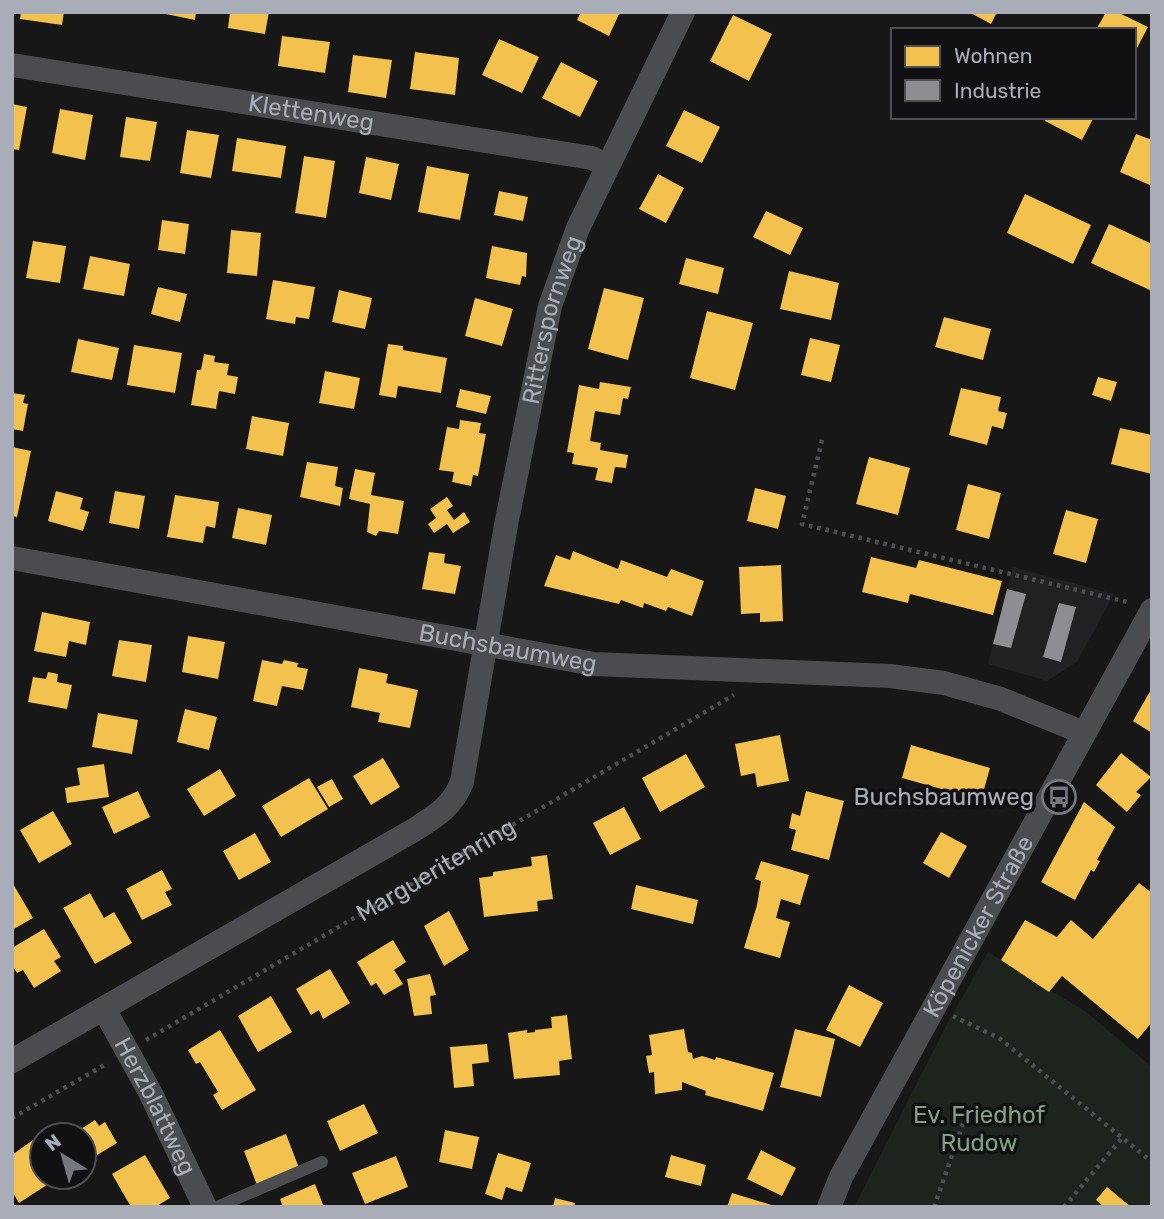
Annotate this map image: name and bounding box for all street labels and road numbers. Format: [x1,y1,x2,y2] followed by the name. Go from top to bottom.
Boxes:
[246,89,376,137] street label: Klettenweg
[517,232,588,407] street label: Ritterspornweg
[417,618,599,678] street label: Buchsbaumweg
[351,812,520,927] street label: Margueritenring
[917,831,1039,1022] street label: Köpenicker Straße
[109,1033,202,1180] street label: Herzblattweg

